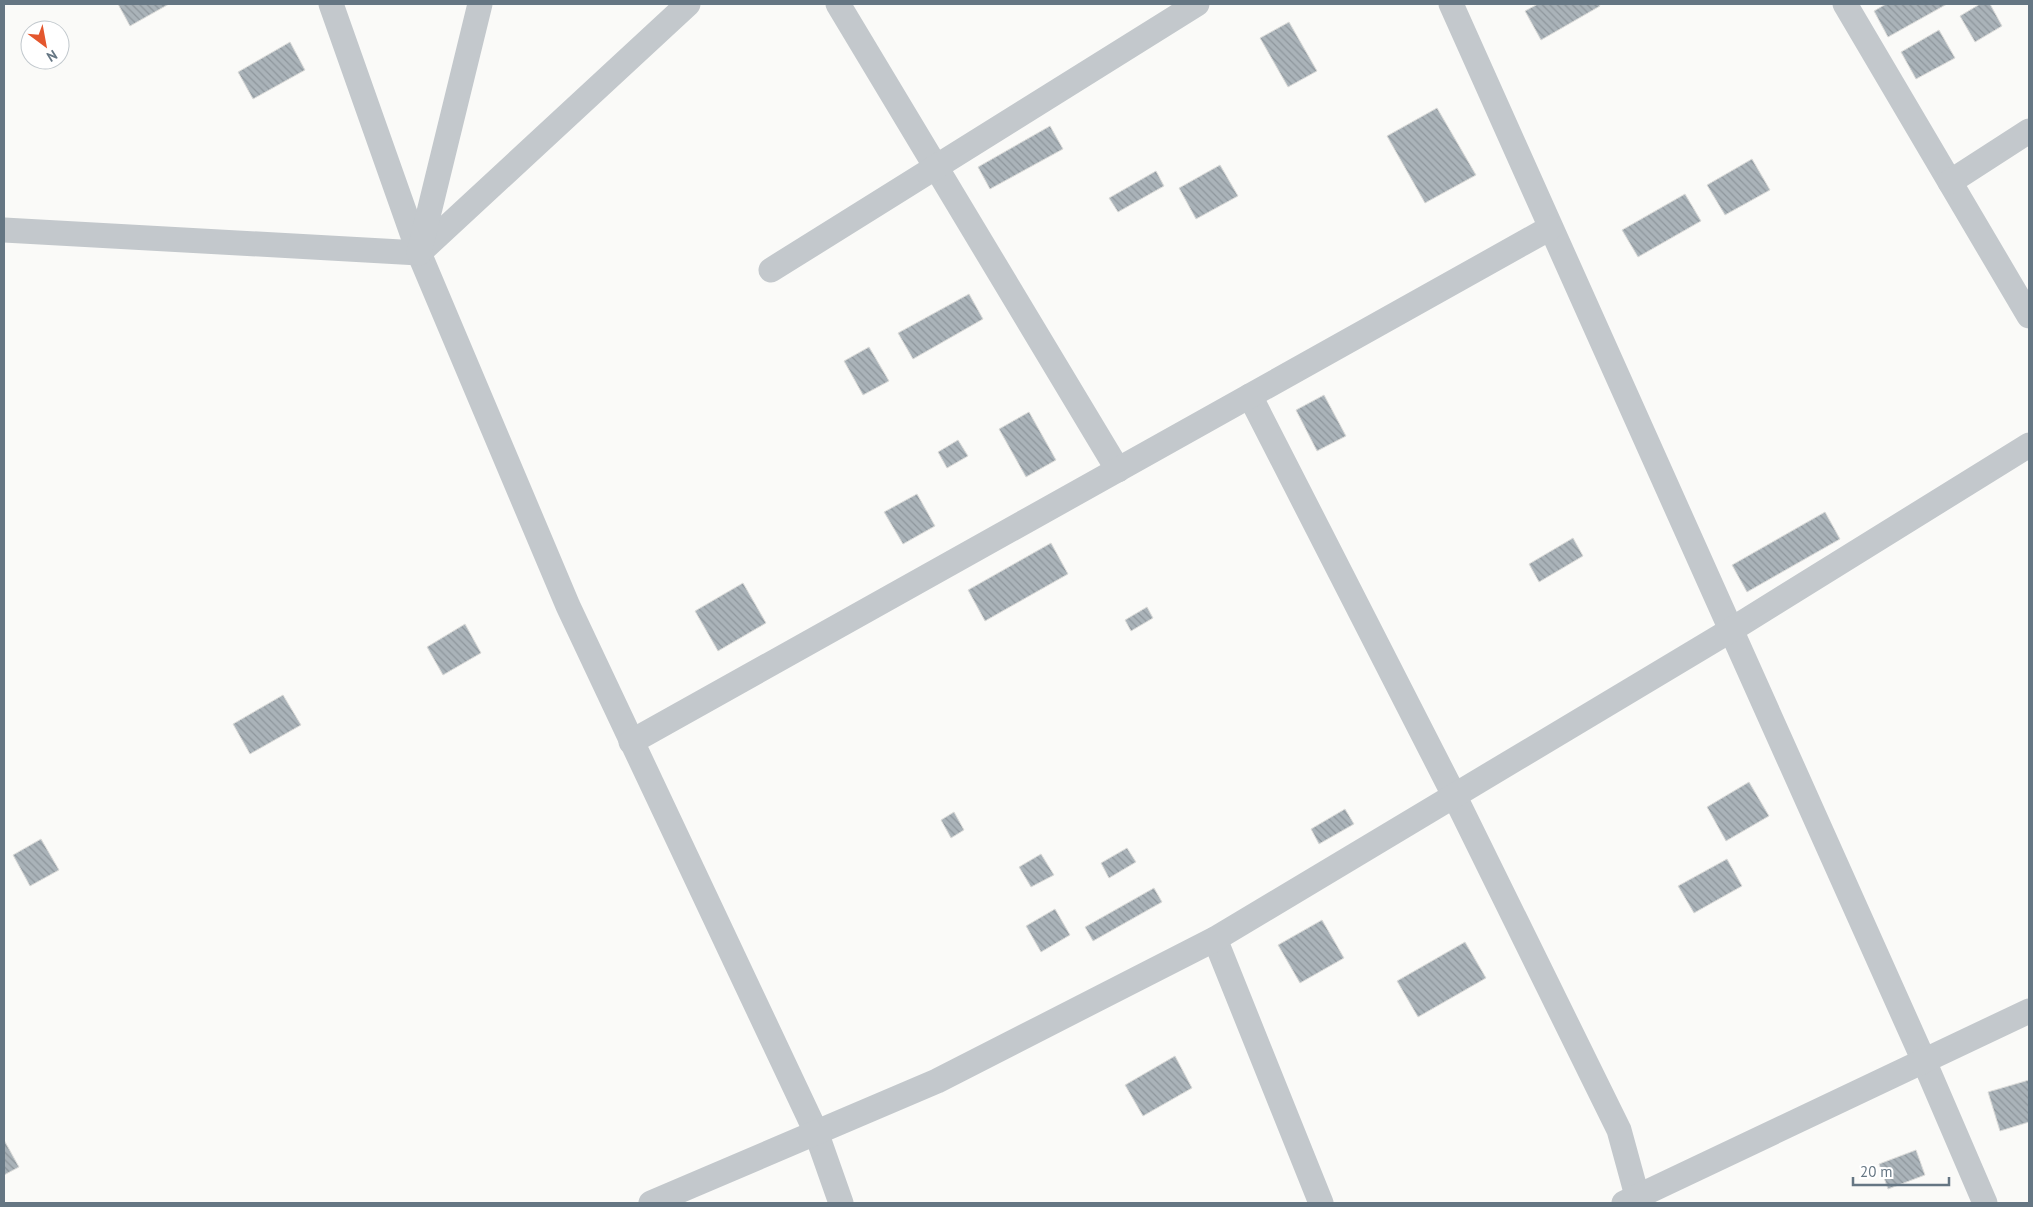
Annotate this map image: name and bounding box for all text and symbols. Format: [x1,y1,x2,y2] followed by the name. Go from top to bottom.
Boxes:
[20,20,70,70] north arrow
[43,46,61,66] text: N
[1853,1154,1949,1186] scale bar
[1860,1162,1893,1181] text: 20 m

